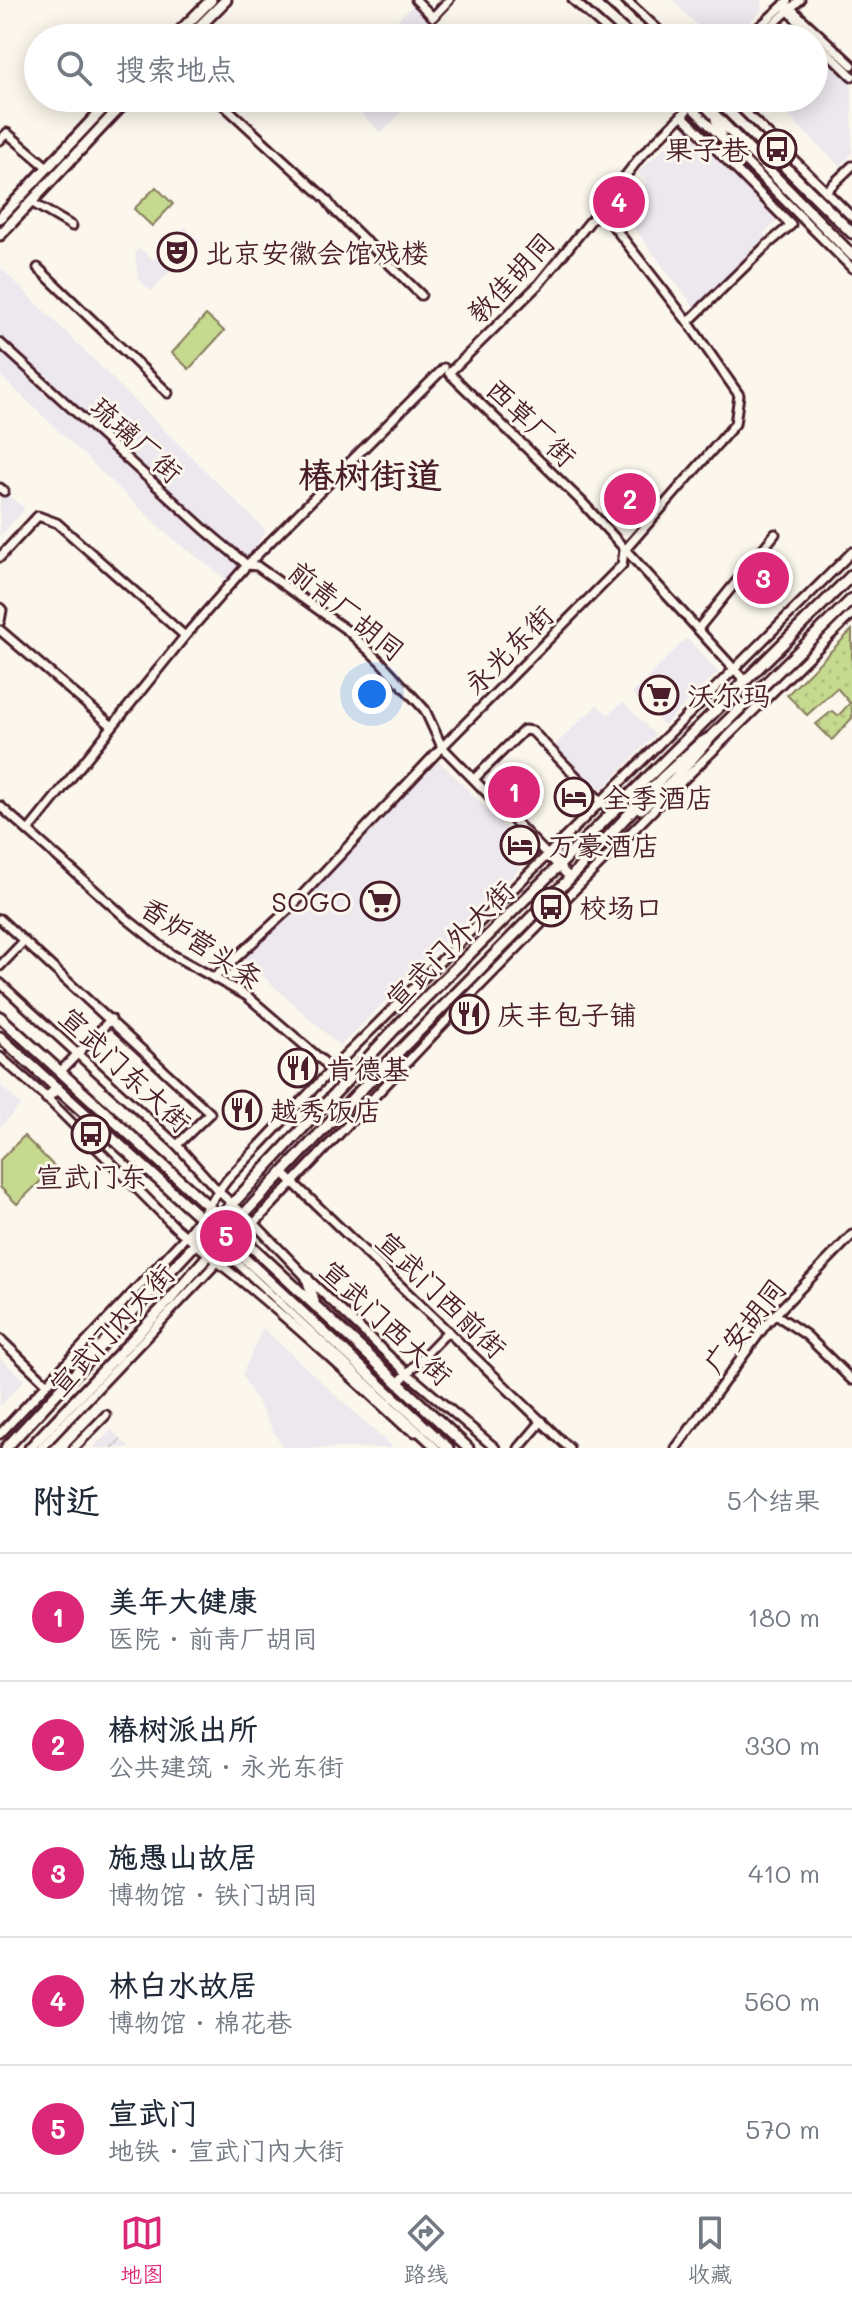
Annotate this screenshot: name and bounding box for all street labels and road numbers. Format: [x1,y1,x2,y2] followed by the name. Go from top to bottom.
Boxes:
[459,224,561,330] street label: 教佳胡同
[479,370,585,474] street label: 西草厂街
[83,388,191,490] street label: 琉璃厂街
[281,552,413,668] street label: 前青厂胡同
[456,597,560,701] street label: 永光东街
[377,872,521,1016] street label: 宣武门外大街
[134,888,270,996] street label: 香炉营头条
[52,999,200,1139] street label: 宣武门东大街
[369,1223,515,1365] street label: 宣武门西前街
[313,1252,461,1392] street label: 宣武门西大街
[41,1255,181,1403] street label: 宣武门内大街
[695,1270,793,1380] street label: 广安胡同

